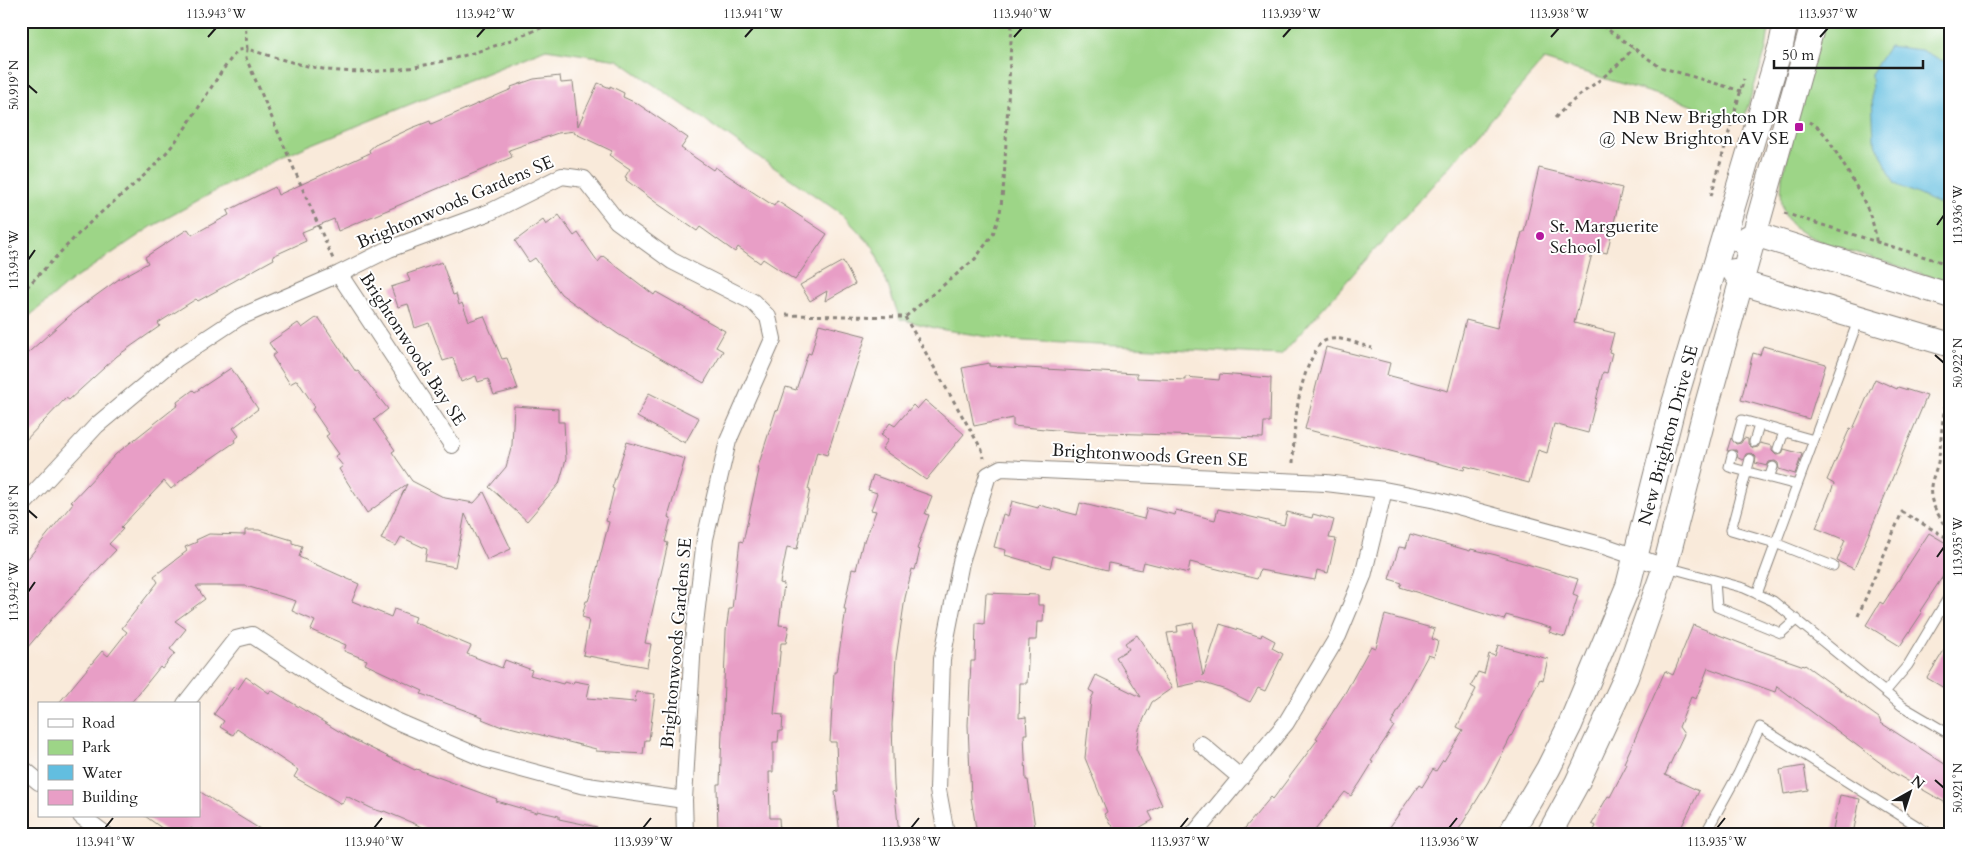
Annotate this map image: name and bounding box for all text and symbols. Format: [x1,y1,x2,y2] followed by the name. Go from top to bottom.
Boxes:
[186,6,246,22] text: 113.943°W
[455,6,515,22] text: 113.942°W
[723,6,783,22] text: 113.941°W
[992,6,1052,22] text: 113.940°W
[1261,6,1321,22] text: 113.939°W
[1529,6,1589,22] text: 113.938°W
[1798,6,1858,22] text: 113.937°W
[1774,38,1923,70] scale bar
[1782,45,1814,65] text: 50 m
[6,59,22,110] text: 50.919°N
[1599,105,1790,151] place label: NB New Brighton DR @ New Brighton AV SE
[1793,121,1805,133] marker: NB New Brighton DR @ New Brighton AV SE
[353,150,557,255] street label: Brightonwoods Gardens SE
[1950,185,1966,245] text: 113.936°W
[1550,214,1659,260] place label: St. Marguerite School
[6,230,22,290] text: 113.943°W
[1534,230,1546,242] marker: St. Marguerite School
[354,268,472,431] street label: Brightonwoods Bay SE
[1950,337,1966,388] text: 50.922°N
[1632,342,1705,528] street label: New Brighton Drive SE
[1051,438,1249,473] street label: Brightonwoods Green SE
[6,484,22,535] text: 50.918°N
[1950,517,1966,577] text: 113.935°W
[655,537,698,749] street label: Brightonwoods Gardens SE
[6,562,22,622] text: 113.942°W
[38,702,200,818] legend
[82,713,115,733] text: Road
[82,737,111,757] text: Park
[1950,762,1966,813] text: 50.921°N
[81,763,123,783] text: Water
[1884,768,1934,818] north arrow
[1907,771,1929,793] text: N
[82,787,138,807] text: Building
[75,834,135,850] text: 113.941°W
[344,834,404,850] text: 113.940°W
[613,834,673,850] text: 113.939°W
[881,834,941,850] text: 113.938°W
[1150,834,1210,850] text: 113.937°W
[1419,834,1479,850] text: 113.936°W
[1687,834,1747,850] text: 113.935°W

